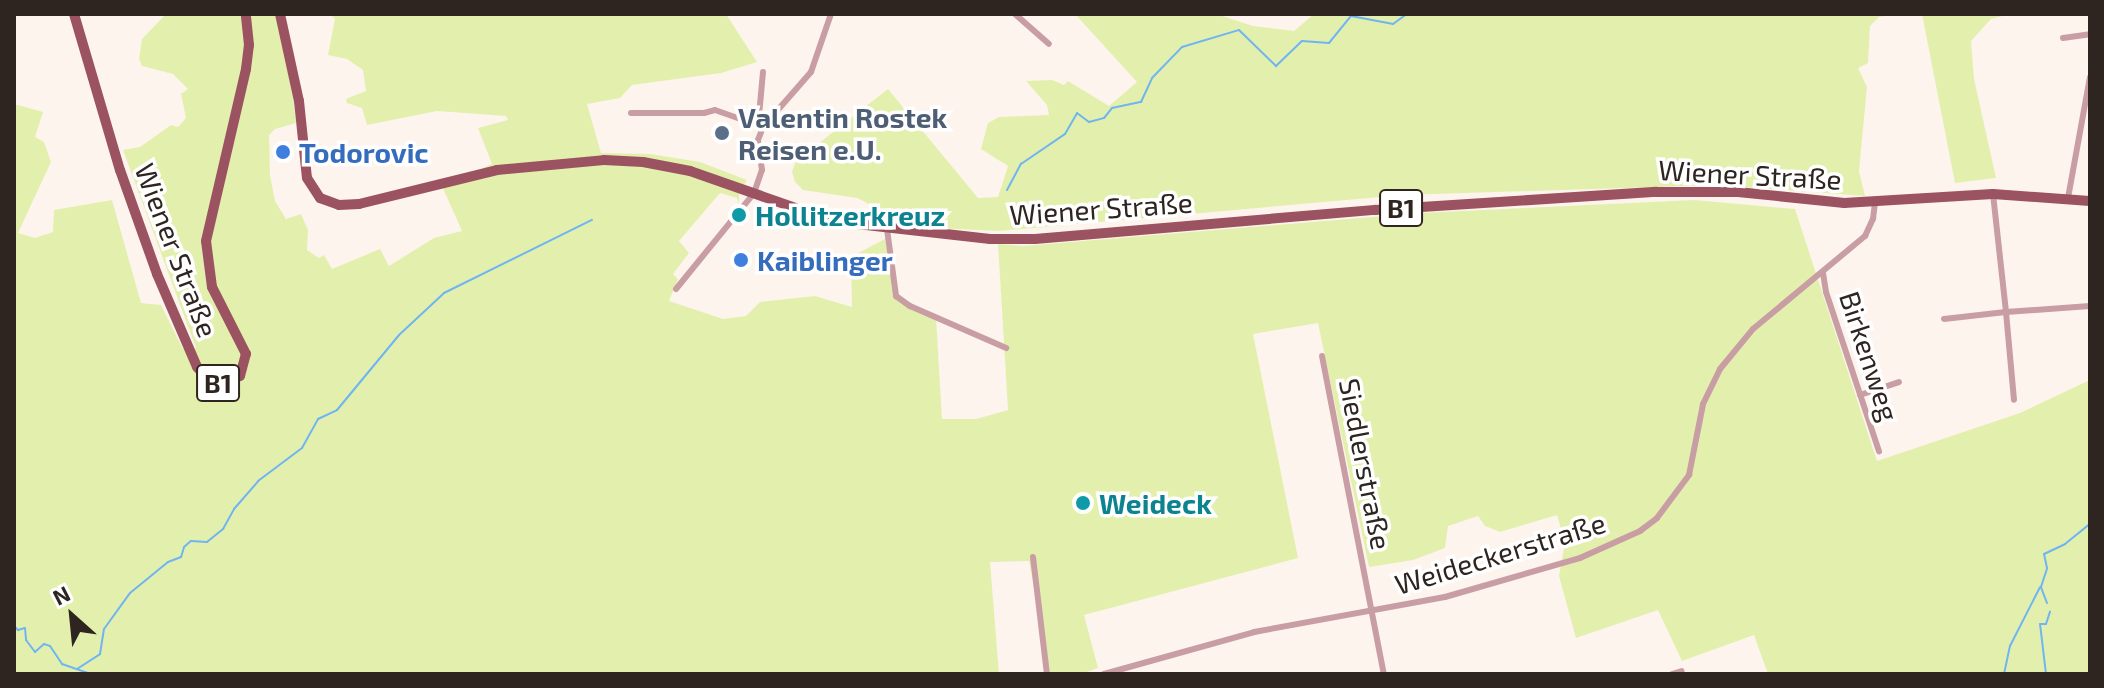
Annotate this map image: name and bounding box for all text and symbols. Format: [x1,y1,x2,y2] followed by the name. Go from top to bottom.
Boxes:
[738,100,947,166] place label: Valentin Rostek Reisen e.U.
[713,124,731,142] marker: Valentin Rostek Reisen e.U.
[299,135,429,169] place label: Todorovic
[274,143,292,161] marker: Todorovic
[1657,152,1843,196] street label: Wiener Straße
[128,158,226,342] street label: Wiener Straße
[1008,185,1194,231] street label: Wiener Straße
[1379,186,1423,230] road number: B1
[755,198,945,232] place label: Hollitzerkreuz
[730,206,748,224] marker: Hollitzerkreuz
[757,243,893,277] place label: Kaiblinger
[732,251,750,269] marker: Kaiblinger
[1833,287,1907,425] street label: Birkenweg
[196,361,240,405] road number: B1
[1333,376,1399,552] street label: Siedlerstraße
[1099,486,1212,520] place label: Weideck
[1074,494,1092,512] marker: Weideck
[1391,505,1609,601] street label: Weideckerstraße
[32,576,112,656] north arrow
[48,579,74,610] text: N

